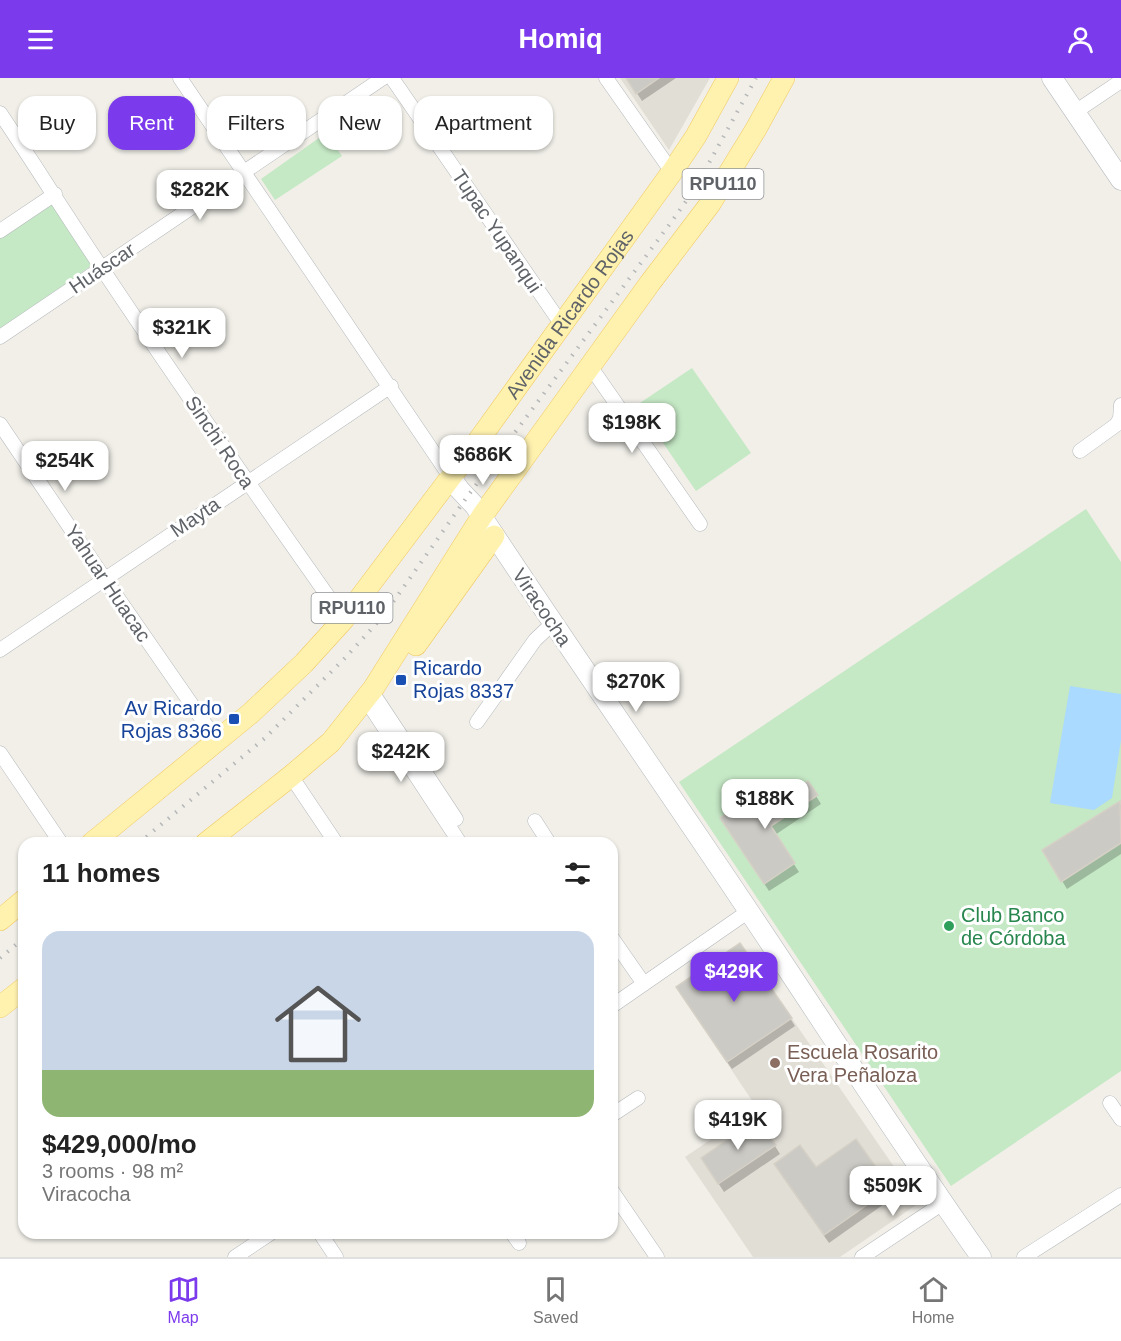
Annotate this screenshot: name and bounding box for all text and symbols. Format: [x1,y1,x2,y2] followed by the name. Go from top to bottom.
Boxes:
[24,23,57,56] icon: menu
[1064,23,1097,56] icon: person
[519,24,603,54] text: Homiq
[18,96,96,150] chip: Buy
[108,96,195,150] chip: Rent
[207,96,306,150] chip: Filters
[318,96,402,150] chip: New
[414,96,553,150] chip: Apartment
[448,165,546,297] street label: Tupac Yupanqui
[682,169,764,199] road number: RPU110
[158,170,242,221] pin: $282K
[171,178,229,200] text: $282K
[501,225,638,403] street label: Avenida Ricardo Rojas
[65,238,139,298] street label: Huáscar
[140,308,224,359] pin: $321K
[153,316,211,338] text: $321K
[181,392,259,493] street label: Sinchi Roca
[590,403,674,454] pin: $198K
[603,411,661,433] text: $198K
[441,435,525,486] pin: $686K
[23,441,107,492] pin: $254K
[454,443,512,465] text: $686K
[36,449,94,471] text: $254K
[166,492,224,541] street label: Mayta
[61,520,155,646] street label: Yahuar Huacac
[508,564,576,651] street label: Viracocha
[312,593,392,623] road number: RPU110
[413,657,514,702] place label: Ricardo Rojas 8337
[594,662,678,713] pin: $270K
[607,670,665,692] text: $270K
[394,673,408,687] marker: Ricardo Rojas 8337
[121,697,222,742] place label: Av Ricardo Rojas 8366
[227,712,241,726] marker: Av Ricardo Rojas 8366
[359,732,443,783] pin: $242K
[372,740,430,762] text: $242K
[723,779,807,830] pin: $188K
[736,787,794,809] text: $188K
[561,857,594,890] icon: filters
[42,858,161,888] text: 11 homes
[961,904,1066,949] place label: Club Banco de Córdoba
[942,919,956,933] marker: Club Banco de Córdoba
[692,952,776,1003] pin: $429K
[705,960,763,982] text: $429K
[264,970,372,1078] icon: home
[787,1041,938,1086] place label: Escuela Rosarito Vera Peñaloza
[768,1056,782,1070] marker: Escuela Rosarito Vera Peñaloza
[696,1100,780,1151] pin: $419K
[709,1108,767,1130] text: $419K
[42,1129,197,1159] text: $429,000/mo
[42,1160,183,1182] text: 3 rooms · 98 m²
[851,1166,935,1217] pin: $509K
[864,1174,922,1196] text: $509K
[42,1183,131,1205] text: Viracocha
[167,1273,200,1327] tab: Map
[533,1273,578,1327] tab: Saved
[912,1273,954,1327] tab: Home

